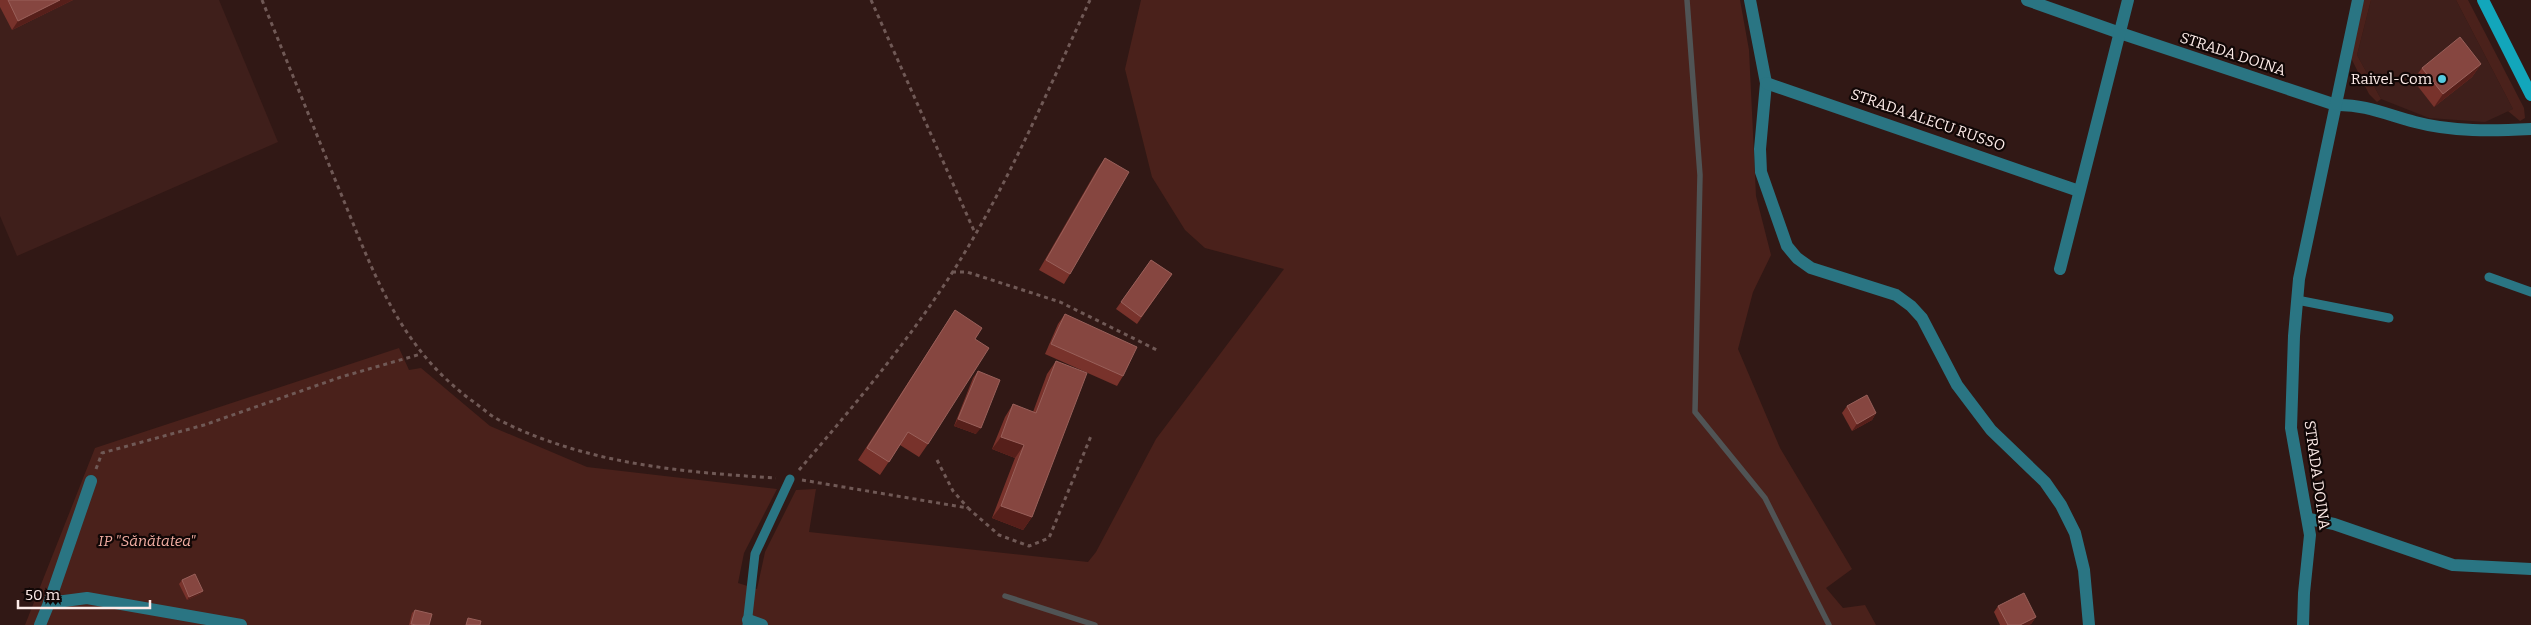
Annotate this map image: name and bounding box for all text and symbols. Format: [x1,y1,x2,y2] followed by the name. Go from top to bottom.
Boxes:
[2178,28,2288,80] street label: STRADA DOINA
[2351,70,2433,88] place label: Raivel-Com
[2436,73,2448,85] marker: Raivel-Com
[1848,85,2008,155] street label: STRADA ALECU RUSSO
[2300,419,2334,531] street label: STRADA DOINA
[98,532,196,550] park label: IP "Sănătatea"
[18,578,150,610] scale bar
[25,586,61,604] text: 50 m

